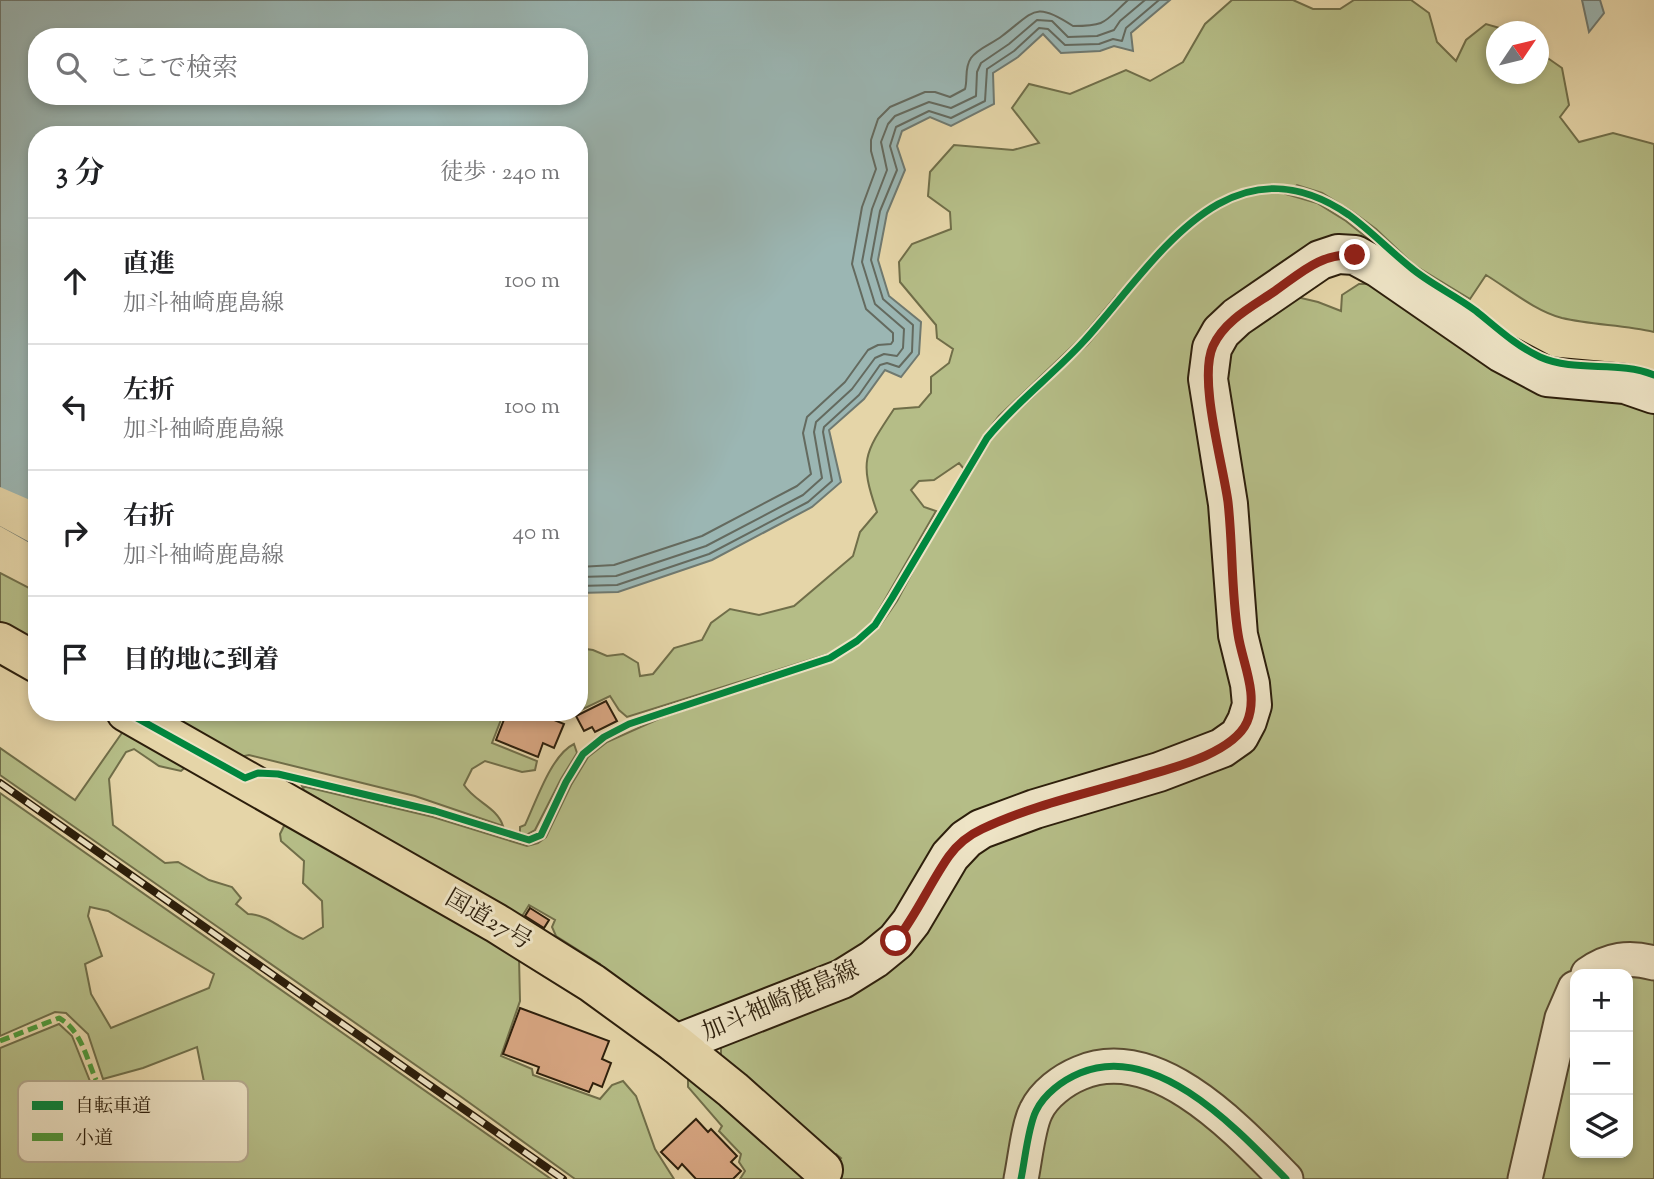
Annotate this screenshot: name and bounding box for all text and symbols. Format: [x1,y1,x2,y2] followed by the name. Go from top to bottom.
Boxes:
[1486,21,1549,84] north arrow
[28,28,588,105] search box
[52,48,90,86] icon: search
[108,51,238,88] text: ここで検索
[56,153,105,196] text: 3 分
[440,157,560,190] text: 徒歩 · 240 m
[1339,239,1370,270] route end
[123,247,175,284] text: 直進
[56,262,94,300] icon: ahead
[504,265,560,298] text: 100 m
[123,288,284,321] text: 加斗袖崎鹿島線
[123,373,175,410] text: 左折
[56,388,94,426] icon: left
[504,391,560,424] text: 100 m
[123,414,284,447] text: 加斗袖崎鹿島線
[123,499,175,536] text: 右折
[56,514,94,552] icon: right
[513,517,560,550] text: 40 m
[123,540,284,573] text: 加斗袖崎鹿島線
[56,640,94,678] icon: arrive
[123,643,279,680] text: 目的地に到着
[438,882,538,959] street label: 国道27号
[880,925,911,956] route start
[697,953,865,1050] street label: 加斗袖崎鹿島線
[1570,969,1633,1158] map controls
[1570,969,1633,1032] button: +
[1570,1032,1633,1095] button: −
[18,1081,248,1162] legend
[75,1094,151,1121] text: 自転車道
[1570,1095,1633,1158] button: layers
[75,1126,113,1153] text: 小道

